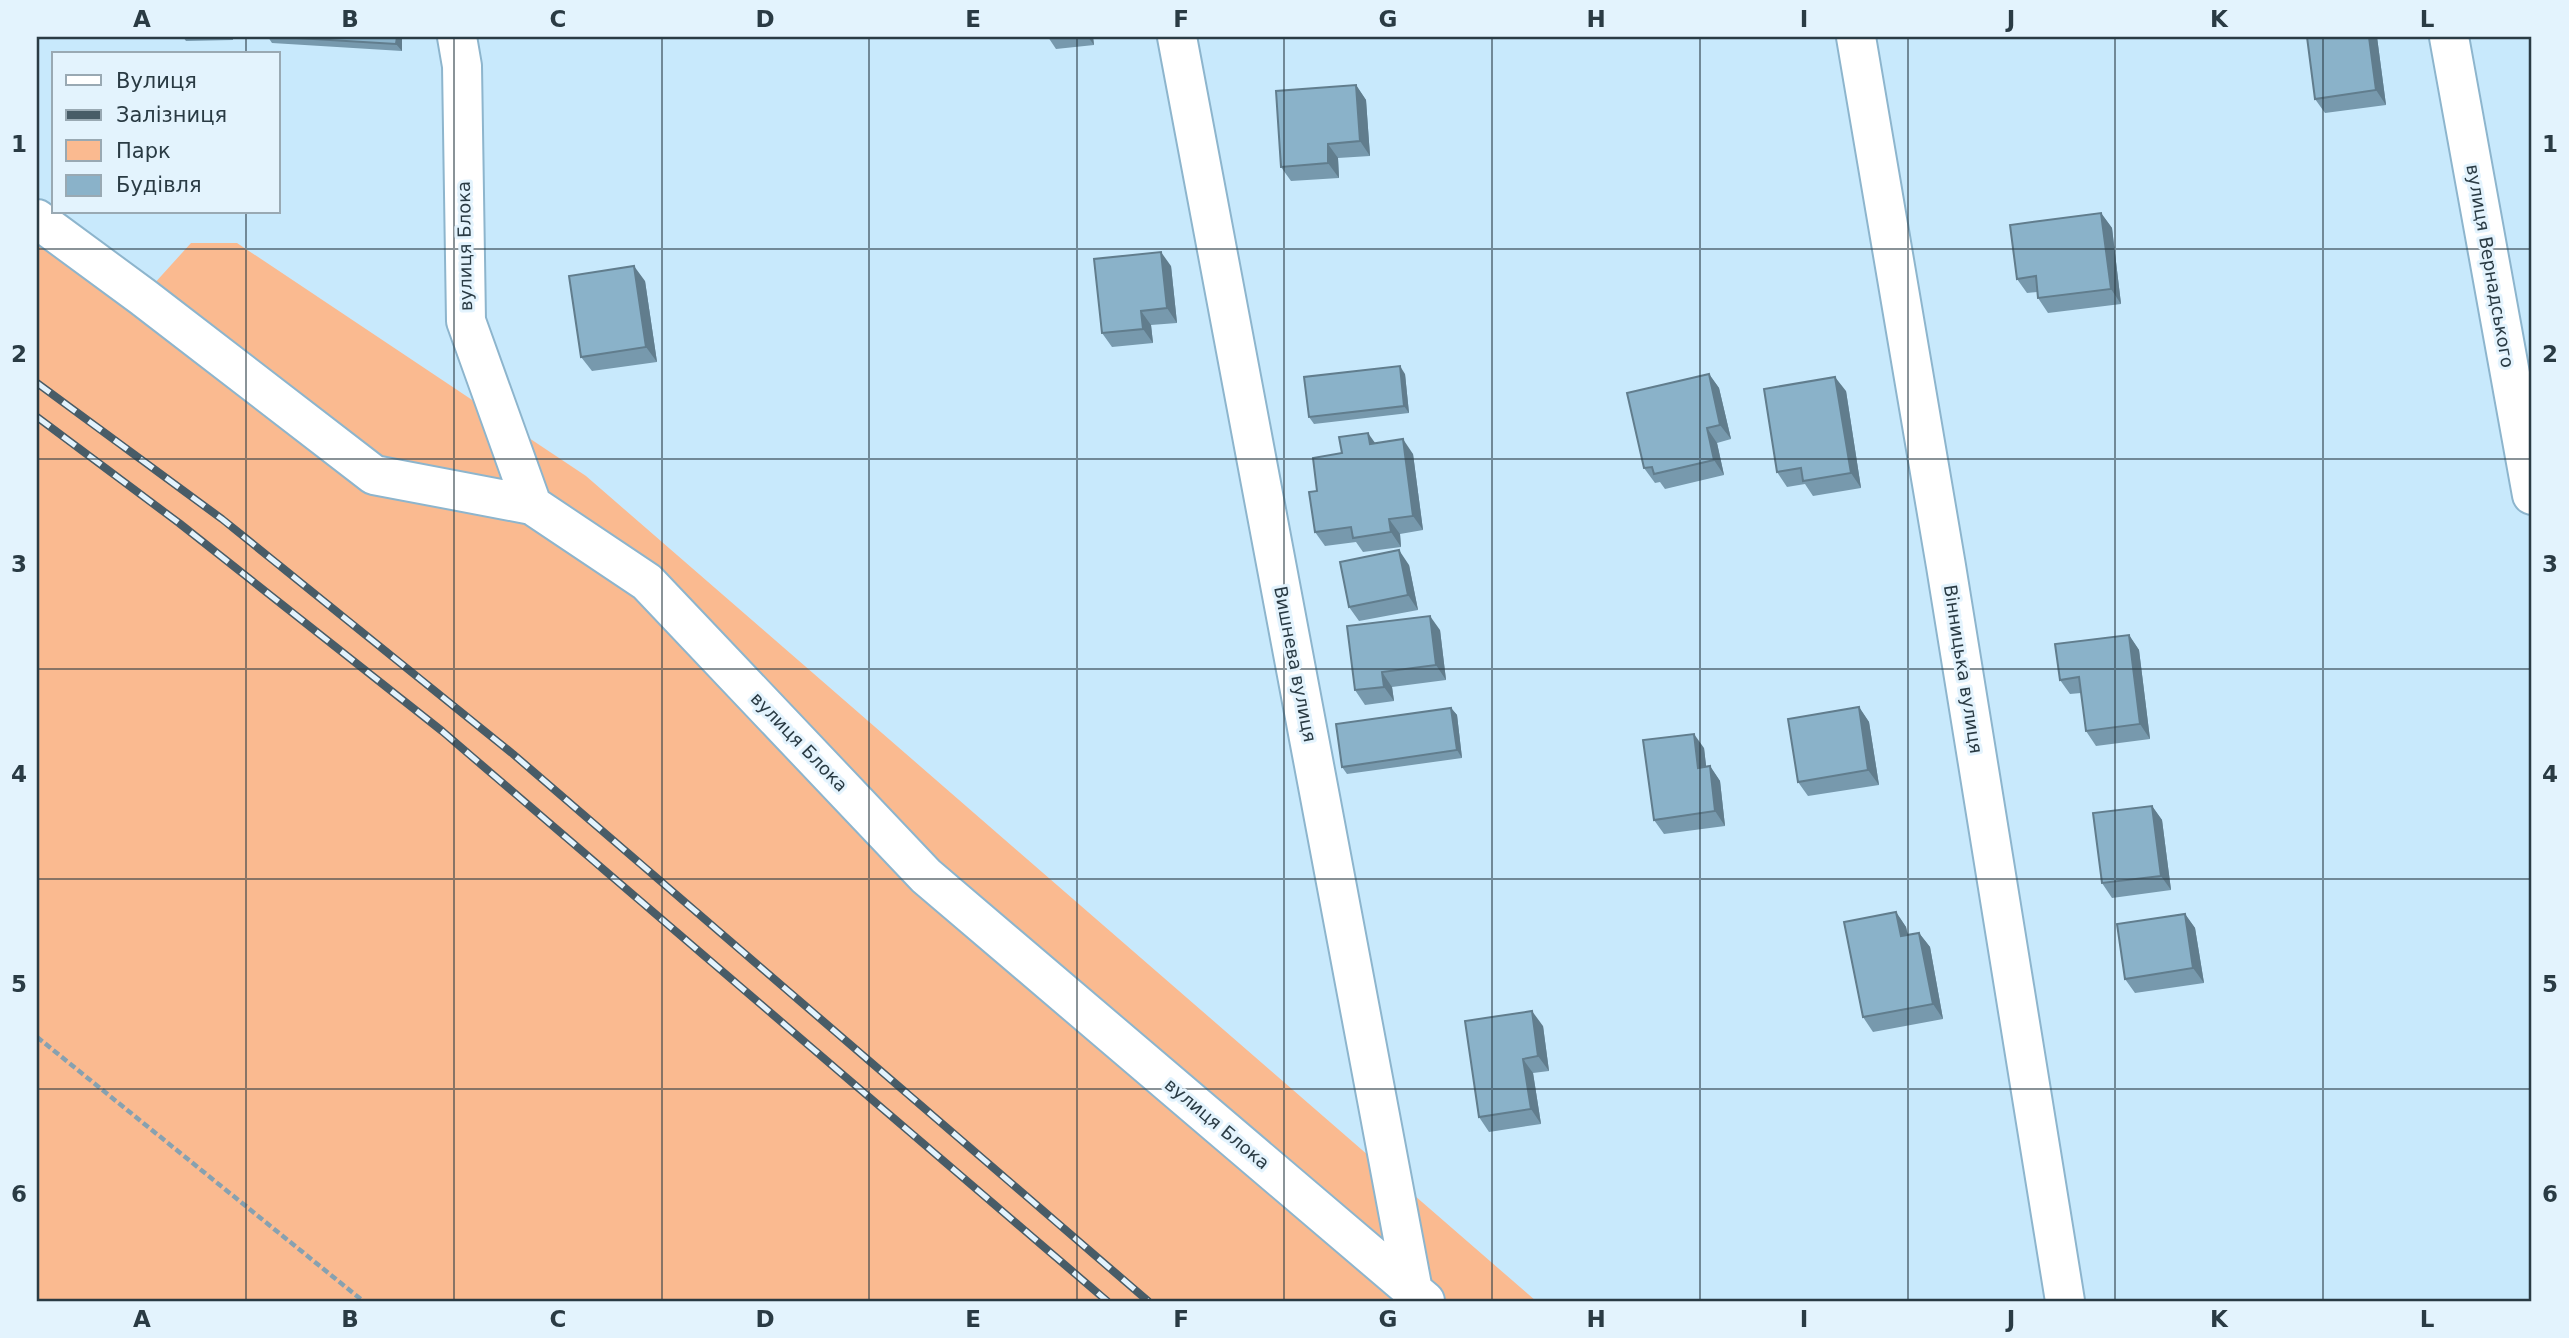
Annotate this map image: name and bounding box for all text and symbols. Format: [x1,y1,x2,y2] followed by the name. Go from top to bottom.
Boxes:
[133,6,151,32] text: A
[341,6,359,32] text: B
[550,6,566,32] text: C
[755,6,775,32] text: D
[965,6,981,32] text: E
[1173,6,1189,32] text: F
[1379,6,1397,32] text: G
[1586,6,1606,32] text: H
[1800,6,1808,32] text: I
[2005,6,2015,32] text: J
[2210,6,2229,32] text: K
[2420,6,2435,32] text: L
[52,52,280,214] legend
[116,69,197,93] text: Вулиця
[116,103,227,127] text: Залізниця
[11,131,27,157] text: 1
[2542,131,2558,157] text: 1
[116,139,171,163] text: Парк
[2462,163,2519,369] street label: вулиця Вернадського
[116,173,202,197] text: Будівля
[453,181,476,311] street label: вулиця Блока
[11,341,27,367] text: 2
[2542,341,2558,367] text: 2
[11,551,27,577] text: 3
[2542,551,2558,577] text: 3
[1940,583,1987,755] street label: Вінницька вулиця
[1270,584,1321,744] street label: Вишнева вулиця
[747,688,852,796] street label: вулиця Блока
[11,761,27,787] text: 4
[2542,761,2558,787] text: 4
[11,971,27,997] text: 5
[2542,971,2558,997] text: 5
[1161,1074,1274,1173] street label: вулиця Блока
[11,1181,27,1207] text: 6
[2542,1181,2558,1207] text: 6
[133,1306,151,1332] text: A
[341,1306,359,1332] text: B
[550,1306,566,1332] text: C
[755,1306,775,1332] text: D
[965,1306,981,1332] text: E
[1173,1306,1189,1332] text: F
[1379,1306,1397,1332] text: G
[1586,1306,1606,1332] text: H
[1800,1306,1808,1332] text: I
[2005,1306,2015,1332] text: J
[2210,1306,2229,1332] text: K
[2420,1306,2435,1332] text: L

